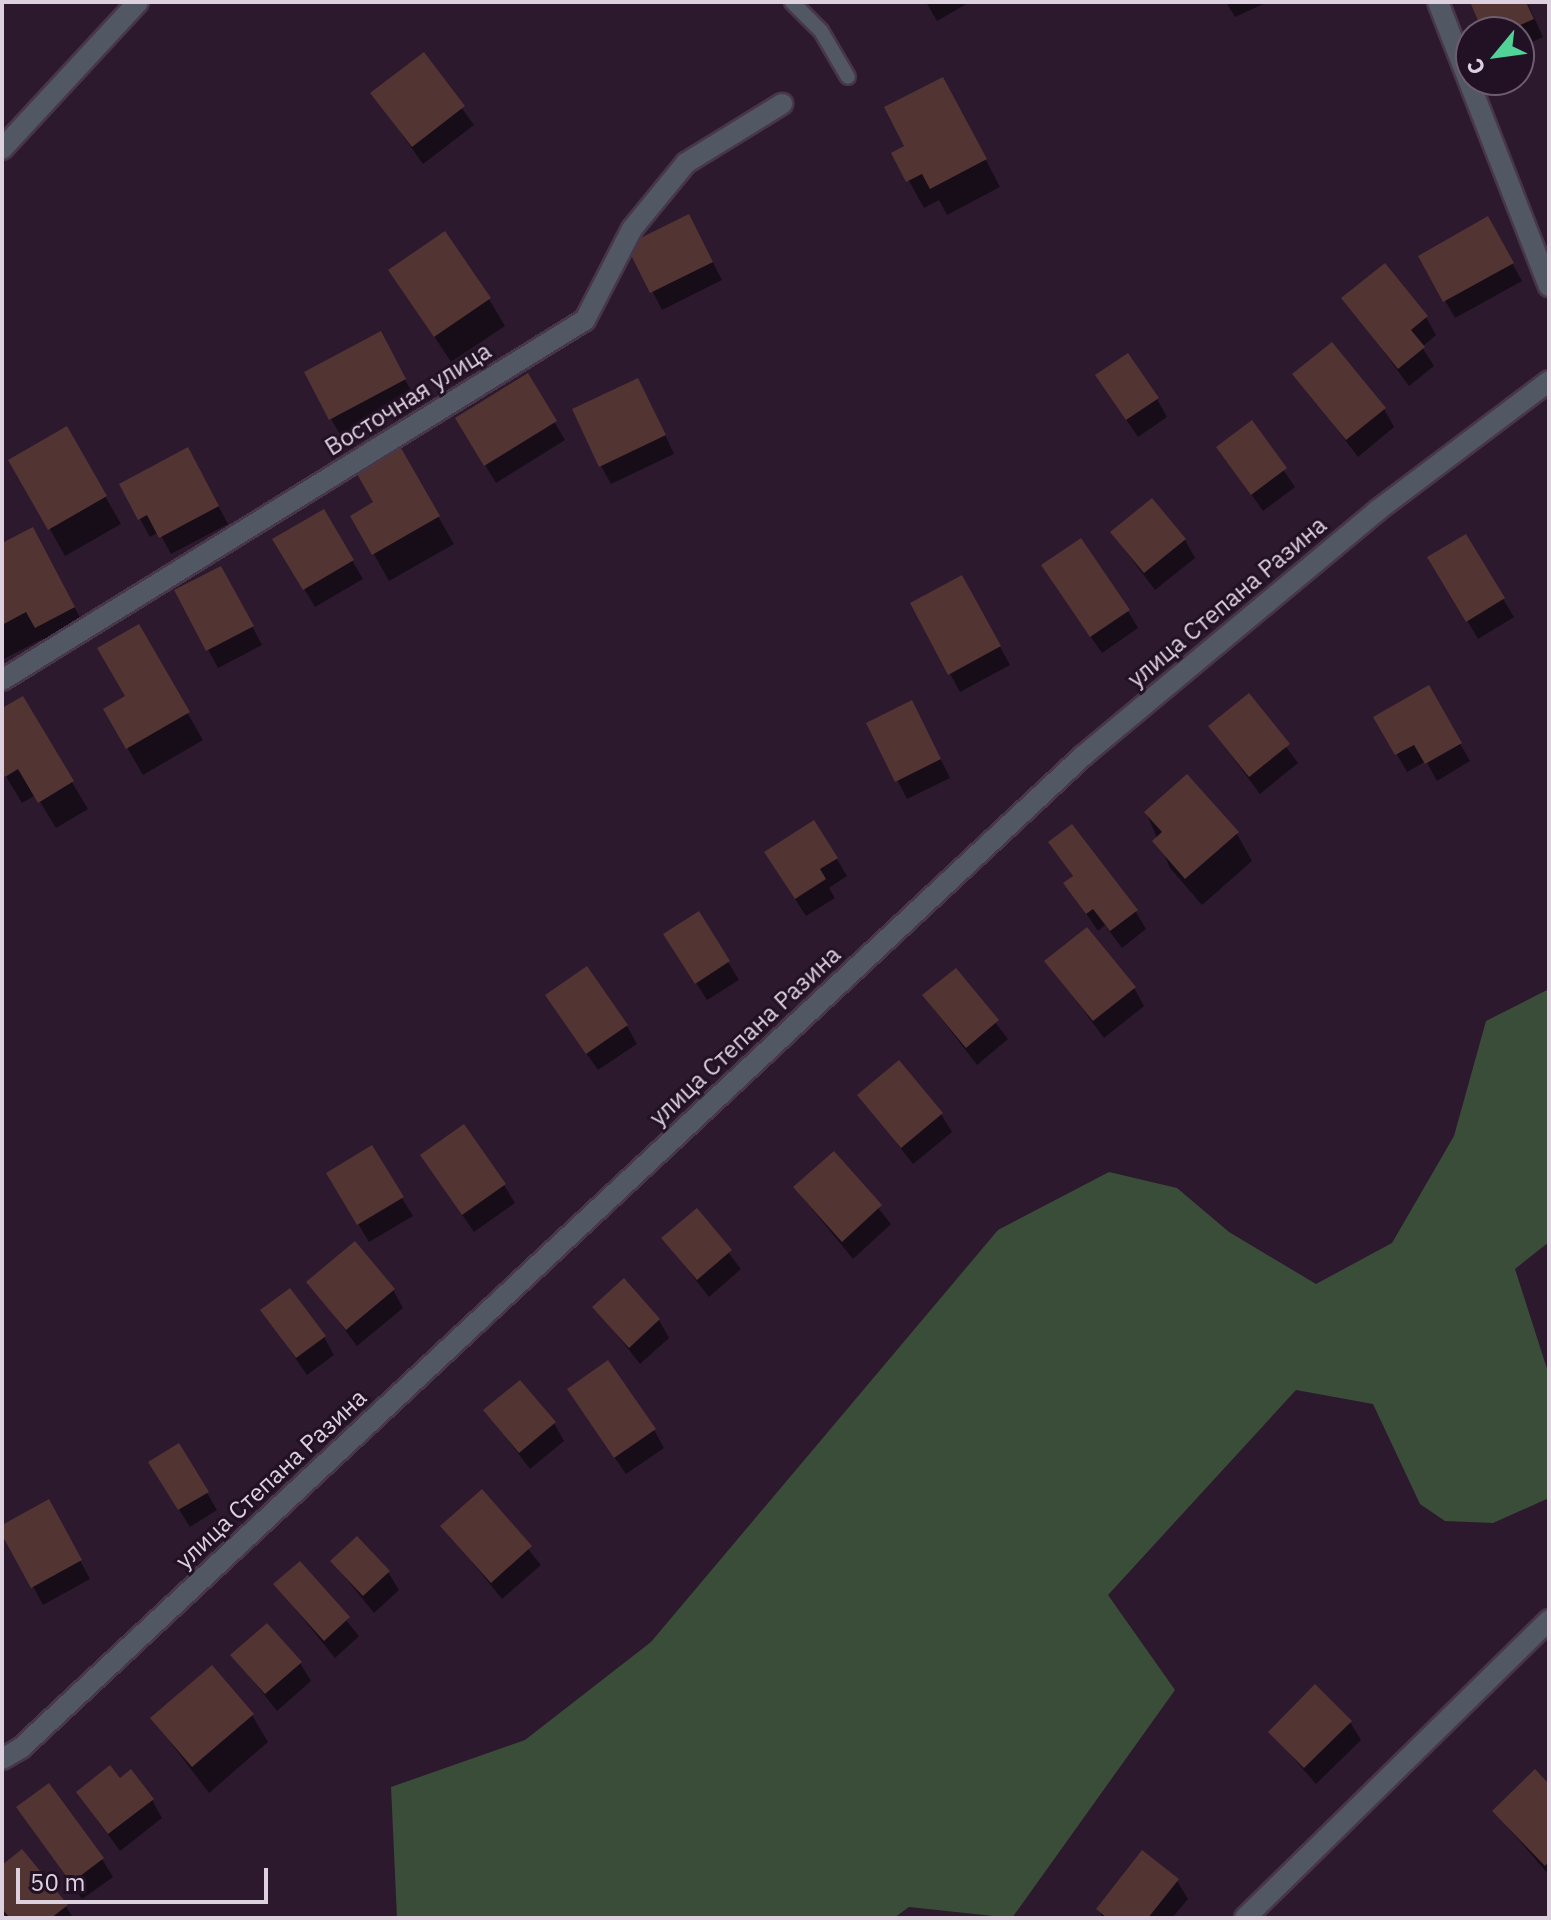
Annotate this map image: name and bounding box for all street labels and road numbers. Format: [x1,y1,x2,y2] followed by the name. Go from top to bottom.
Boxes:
[320,336,496,462] street label: Восточная улица
[1122,510,1332,694] street label: улица Степана Разина
[644,940,846,1132] street label: улица Степана Разина
[170,1383,372,1575] street label: улица Степана Разина

